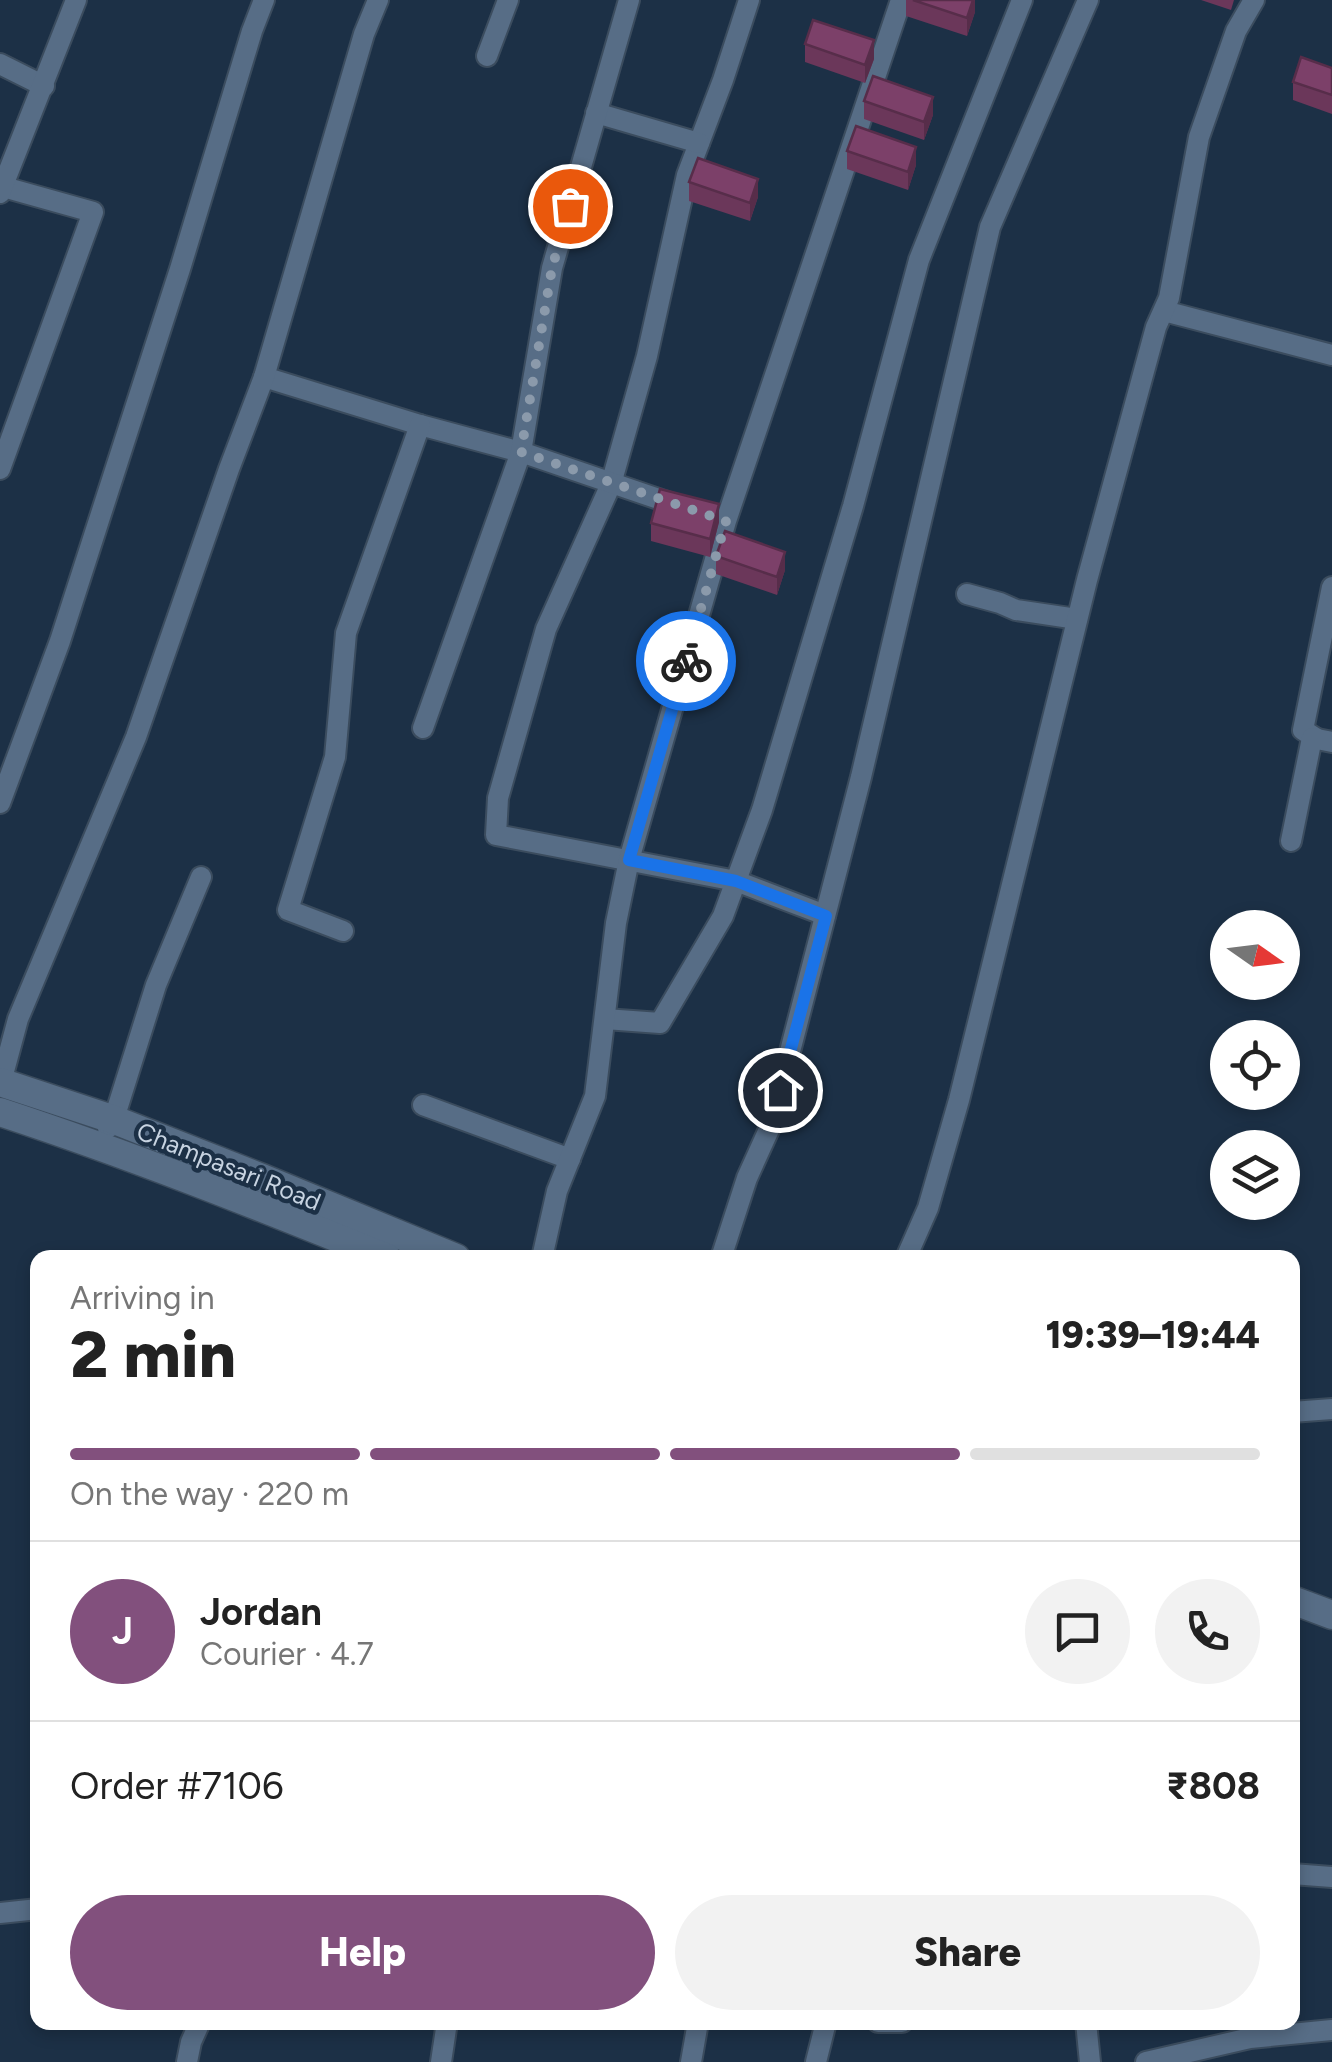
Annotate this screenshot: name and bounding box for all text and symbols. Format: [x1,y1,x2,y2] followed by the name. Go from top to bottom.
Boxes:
[528,164,613,249] pin
[543,179,598,234] icon: bag
[636,611,736,711] courier
[659,634,714,689] icon: bike
[1210,910,1300,1000] north arrow
[1210,910,1300,1220] map controls
[1210,1020,1300,1110] button: locate
[738,1048,823,1133] pin
[753,1063,808,1118] icon: home
[133,1115,325,1217] street label: Champasari Road
[1210,1130,1300,1220] button: layers
[70,1279,215,1317] text: Arriving in
[1045,1312,1260,1358] text: 19:39–19:44
[70,1315,236,1393] text: 2 min
[70,1475,349,1513] text: On the way · 220 m
[1025,1579,1130,1684] button: chat
[1155,1579,1260,1684] button: phone
[200,1589,322,1635] text: Jordan
[112,1608,133,1654] text: J
[200,1635,374,1673] text: Courier · 4.7
[70,1763,283,1809] text: Order #7106
[1166,1763,1260,1809] text: ₹808
[70,1895,655,2010] button: Help
[675,1895,1260,2010] button: Share

